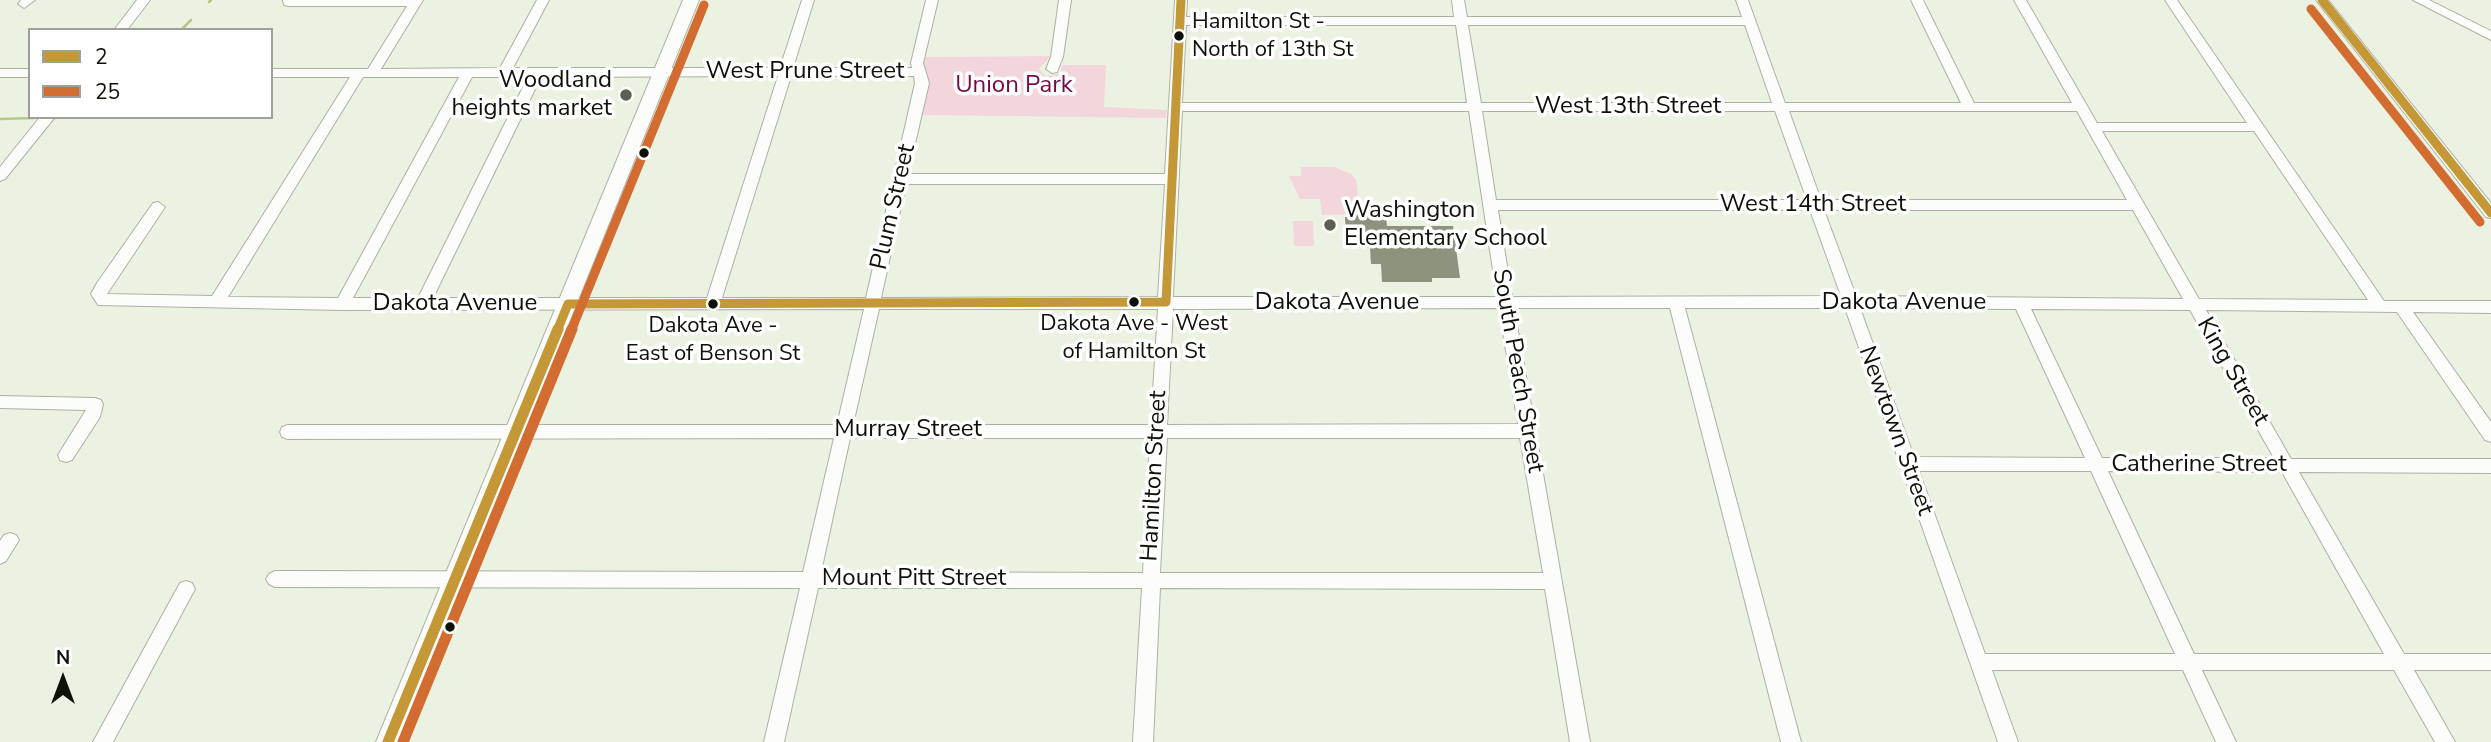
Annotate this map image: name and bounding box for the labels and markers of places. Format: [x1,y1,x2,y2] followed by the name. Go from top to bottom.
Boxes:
[1192,10,1353,61] place label: Hamilton St - North of 13th St
[1172,29,1186,43] marker: Hamilton St - North of 13th St
[452,67,612,123] place label: Woodland heights market
[618,87,634,103] marker: Woodland heights market
[637,146,651,160] unlabelled marker
[1344,197,1547,253] place label: Washington Elementary School
[1322,217,1338,233] marker: Washington Elementary School
[1127,295,1141,309] marker: Dakota Ave - West of Hamilton St
[706,297,720,311] marker: Dakota Ave - East of Benson St
[1040,312,1228,364] place label: Dakota Ave - West of Hamilton St
[626,314,800,366] place label: Dakota Ave - East of Benson St
[443,620,457,634] unlabelled marker

